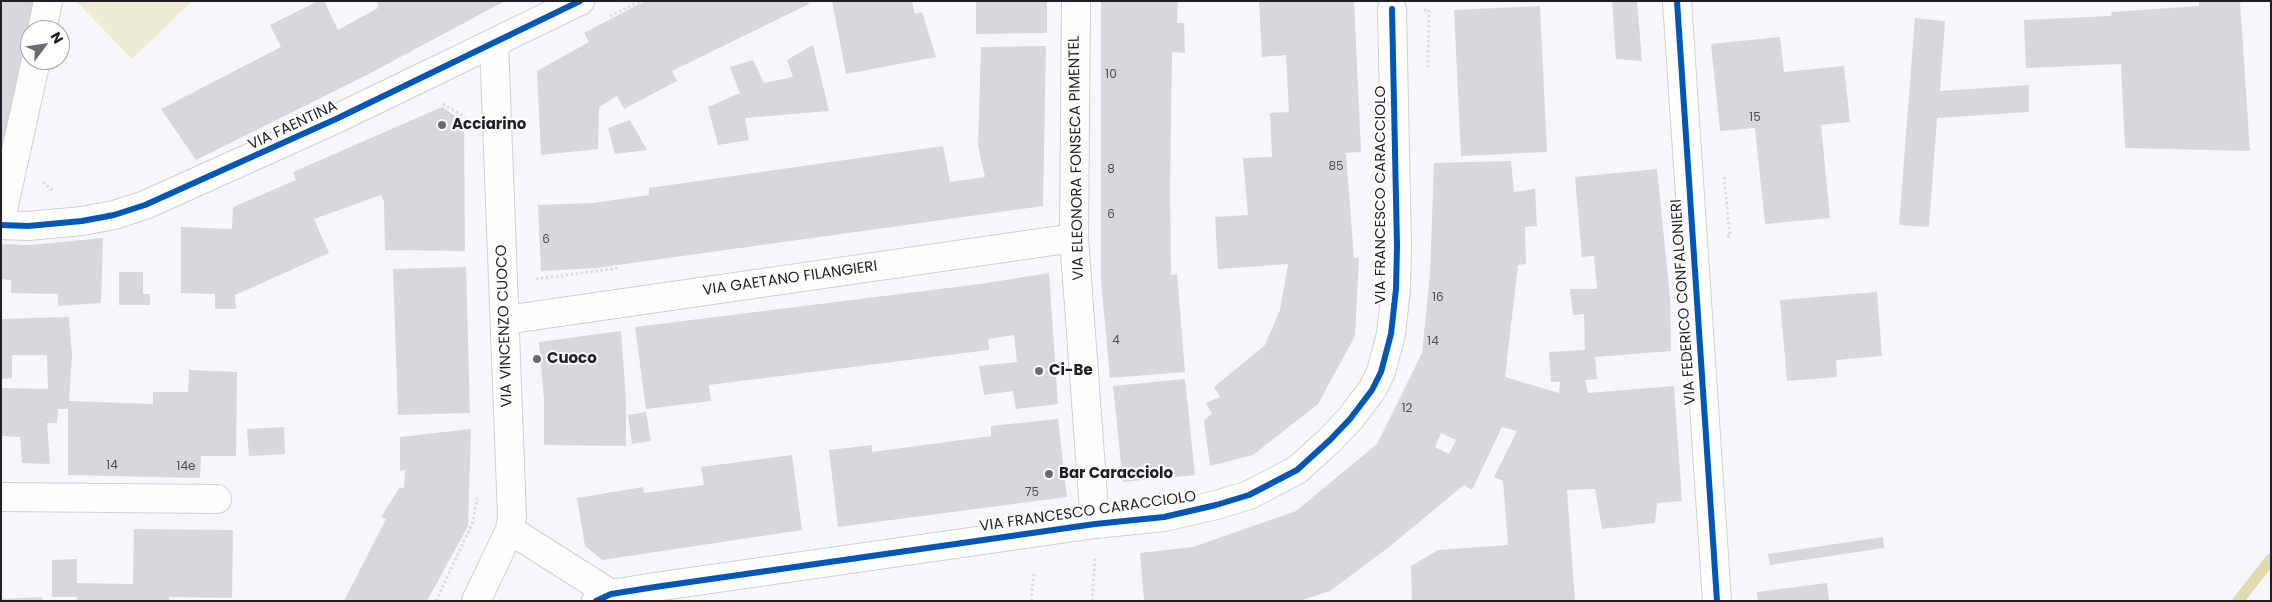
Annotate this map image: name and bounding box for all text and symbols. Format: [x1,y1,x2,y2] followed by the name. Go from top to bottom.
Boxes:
[20,20,70,70] north arrow
[46,28,68,47] text: N
[1066,35,1088,281] street label: VIA ELEONORA FONSECA PIMENTEL
[1105,68,1117,82] house number: 10
[1372,86,1390,304] street label: VIA FRANCESCO CARACCIOLO
[246,97,340,155] street label: VIA FAENTINA
[1749,111,1761,125] house number: 15
[452,116,526,134] place label: Acciarino
[436,119,448,131] marker: Acciarino
[1328,160,1344,174] house number: 85
[1107,163,1115,177] house number: 8
[1668,198,1700,406] street label: VIA FEDERICO CONFALONIERI
[1107,208,1115,222] house number: 6
[542,233,550,247] house number: 6
[493,244,517,408] street label: VIA VINCENZO CUOCO
[701,258,879,300] street label: VIA GAETANO FILANGIERI
[1432,291,1444,305] house number: 16
[1112,334,1120,348] house number: 4
[1427,335,1439,349] house number: 14
[547,350,597,368] place label: Cuoco
[531,353,543,365] marker: Cuoco
[1049,362,1093,380] place label: Ci-Be
[1033,365,1045,377] marker: Ci-Be
[1402,402,1412,416] house number: 12
[106,459,118,473] house number: 14
[177,460,195,474] house number: 14e
[1059,465,1173,483] place label: Bar Caracciolo
[1043,468,1055,480] marker: Bar Caracciolo
[1025,486,1039,500] house number: 75
[979,488,1197,536] street label: VIA FRANCESCO CARACCIOLO

